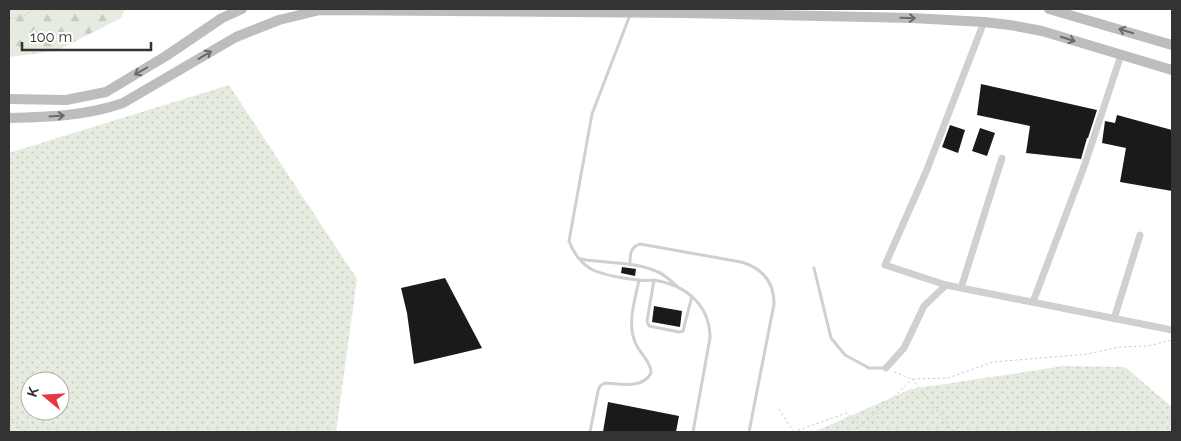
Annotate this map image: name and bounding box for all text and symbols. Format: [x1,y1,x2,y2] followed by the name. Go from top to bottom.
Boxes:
[900,13,916,23] one-way arrow
[22,20,151,52] scale bar
[1118,26,1134,35] one-way arrow
[30,28,72,46] text: 100 m
[1060,35,1076,45] one-way arrow
[198,50,212,60] one-way arrow
[134,66,149,76] one-way arrow
[49,111,65,120] one-way arrow
[20,371,70,421] north arrow
[24,384,42,399] text: K

